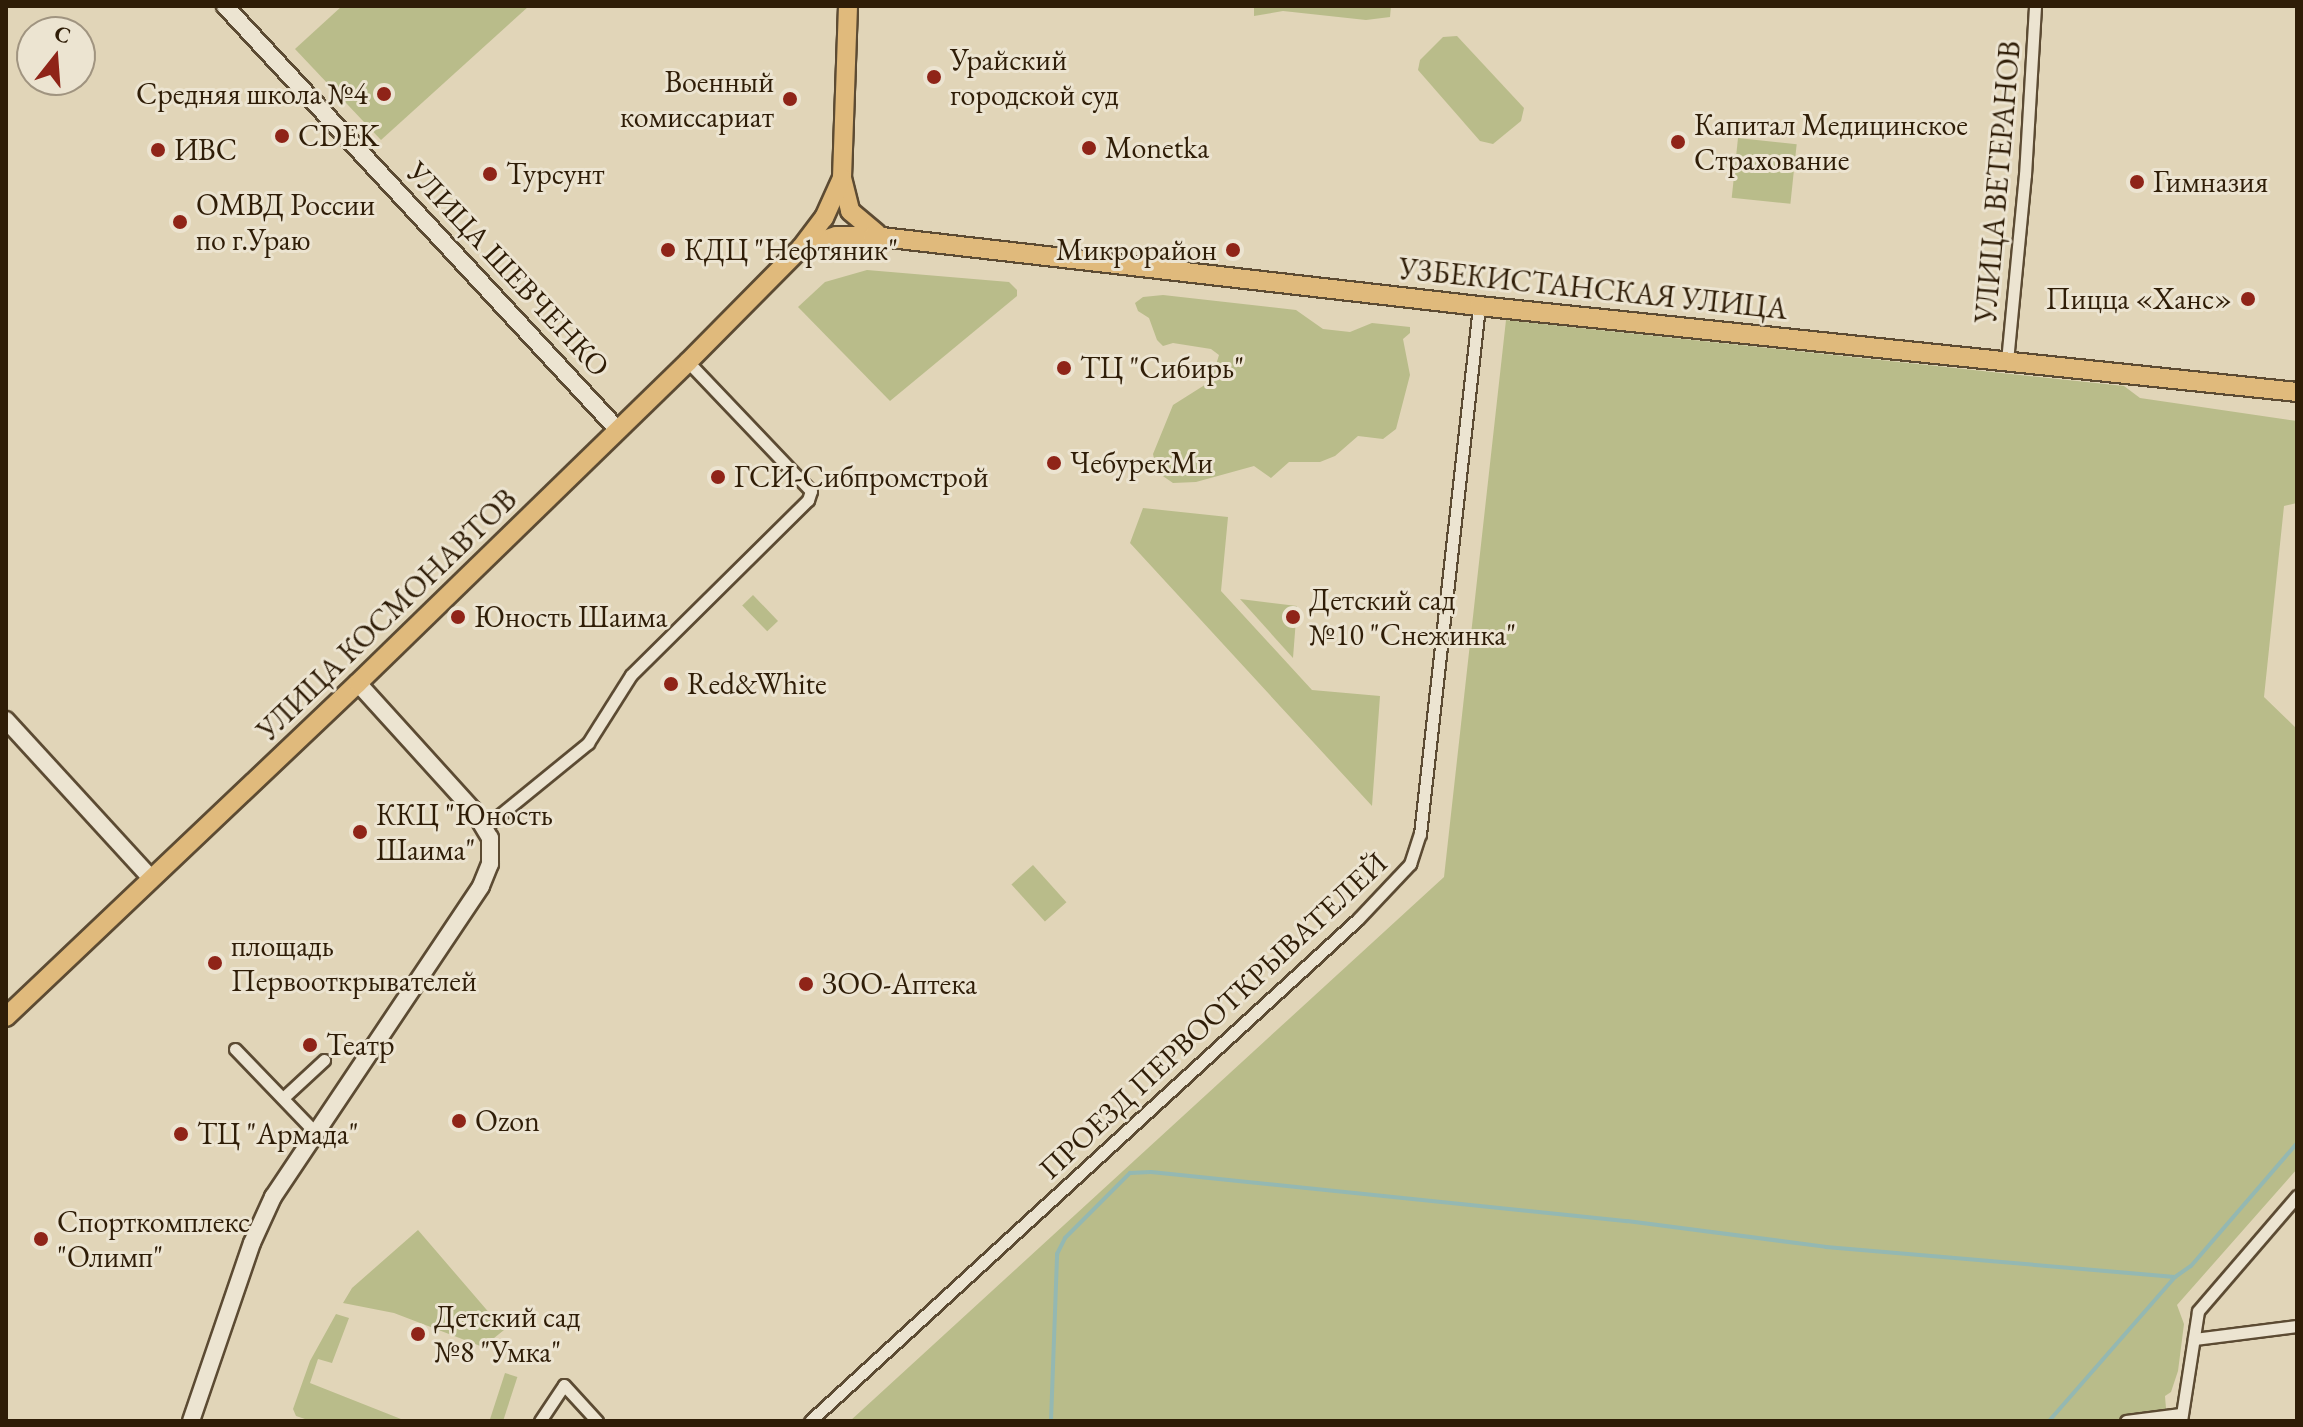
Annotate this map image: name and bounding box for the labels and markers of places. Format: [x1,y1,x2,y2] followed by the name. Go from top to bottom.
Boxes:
[950,42,1119,112] place label: Урайский городской суд
[620,64,774,134] place label: Военный комиссариат
[925,68,943,86] marker: Урайский городской суд
[136,76,368,112] place label: Средняя школа №4
[375,85,393,103] marker: Средняя школа №4
[781,90,799,108] marker: Военный комиссариат
[1694,107,1968,178] place label: Капитал Медицинское Страхование
[298,118,379,154] place label: CDEK
[273,127,291,145] marker: CDEK
[1105,130,1209,166] place label: Monetka
[174,132,237,168] place label: ИВС
[1669,133,1687,151] marker: Капитал Медицинское Страхование
[1080,139,1098,157] marker: Monetka
[149,141,167,159] marker: ИВС
[506,156,604,192] place label: Турсунт
[2153,164,2268,200] place label: Гимназия
[481,165,499,183] marker: Турсунт
[2128,173,2146,191] marker: Гимназия
[196,187,375,258] place label: ОМВД России по г.Ураю
[171,213,189,231] marker: ОМВД России по г.Ураю
[684,232,898,268] place label: КДЦ "Нефтяник"
[1056,232,1217,268] place label: Микрорайон
[659,241,677,259] marker: КДЦ "Нефтяник"
[1224,241,1242,259] marker: Микрорайон
[2046,281,2232,317] place label: Пицца «Ханс»
[2239,290,2257,308] marker: Пицца «Ханс»
[1080,350,1244,386] place label: ТЦ "Сибирь"
[1055,359,1073,377] marker: ТЦ "Сибирь"
[1070,445,1213,481] place label: ЧебурекМи
[1045,454,1063,472] marker: ЧебурекМи
[734,459,989,495] place label: ГСИ-Сибпромстрой
[709,468,727,486] marker: ГСИ-Сибпромстрой
[1309,582,1516,652] place label: Детский сад №10 "Снежинка"
[474,599,667,635] place label: Юность Шаима
[449,608,467,626] marker: Юность Шаима
[1284,608,1302,626] marker: Детский сад №10 "Снежинка"
[687,666,827,702] place label: Red&White
[662,675,680,693] marker: Red&White
[376,797,553,868] place label: ККЦ "Юность Шаима"
[351,823,369,841] marker: ККЦ "Юность Шаима"
[231,928,477,998] place label: площадь Первооткрывателей
[206,954,224,972] marker: площадь Первооткрывателей
[822,966,977,1002] place label: ЗОО-Аптека
[797,975,815,993] marker: ЗОО-Аптека
[326,1027,394,1063] place label: Театр
[301,1036,319,1054] marker: Театр
[475,1103,540,1139] place label: Ozon
[450,1112,468,1130] marker: Ozon
[197,1116,359,1152] place label: ТЦ "Армада"
[172,1125,190,1143] marker: ТЦ "Армада"
[57,1204,250,1274] place label: Спорткомплекс "Олимп"
[32,1230,50,1248] marker: Спорткомплекс "Олимп"
[434,1299,580,1370] place label: Детский сад №8 "Умка"
[409,1325,427,1343] marker: Детский сад №8 "Умка"

